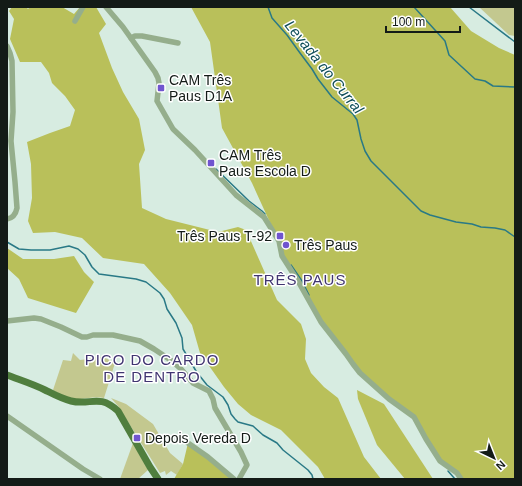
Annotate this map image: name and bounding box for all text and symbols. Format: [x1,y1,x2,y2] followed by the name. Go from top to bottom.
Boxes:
[386,8,460,34] scale bar
[392,15,425,29] text: 100 m
[282,17,368,117] water label: Levada do Curral
[169,72,233,104] place label: CAM Três Paus D1A
[156,83,166,93] marker: CAM Três Paus D1A
[219,147,311,179] place label: CAM Três Paus Escola D
[206,158,216,168] marker: CAM Três Paus Escola D
[177,228,272,244] place label: Três Paus T-92
[275,231,285,241] marker: Três Paus T-92
[294,237,357,253] place label: Três Paus
[281,240,291,250] marker: Três Paus
[254,271,346,288] district label: TRÊS PAUS
[85,351,219,385] district label: PICO DO CARDO DE DENTRO
[145,430,251,446] place label: Depois Vereda D
[132,433,142,443] marker: Depois Vereda D
[474,438,514,478] north arrow
[494,458,508,472] text: N

